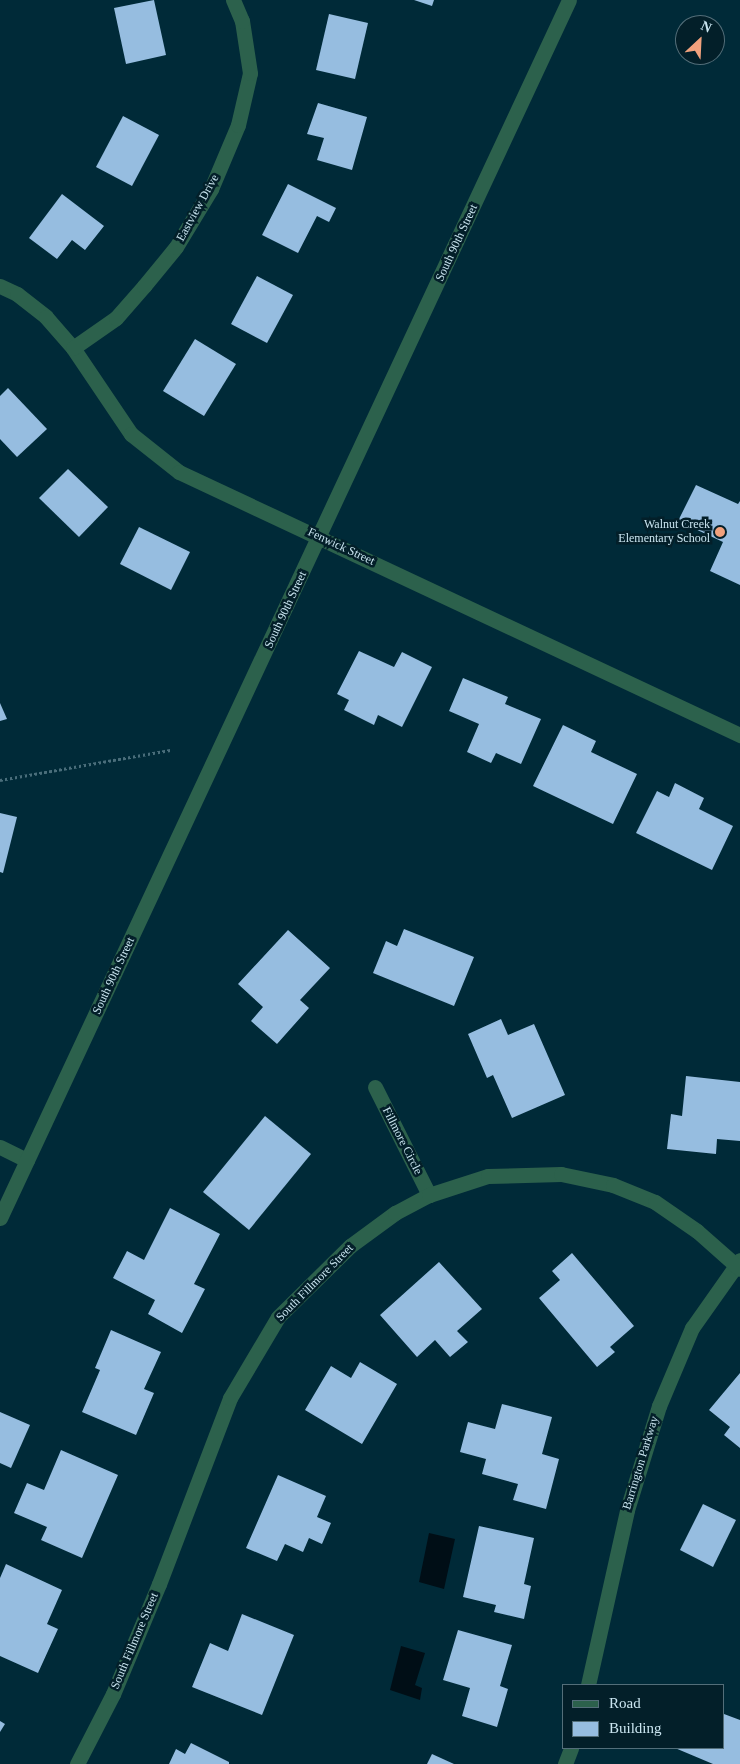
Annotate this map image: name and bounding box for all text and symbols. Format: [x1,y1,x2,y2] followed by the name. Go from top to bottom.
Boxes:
[675,15,725,65] north arrow
[698,18,714,36] text: N
[174,172,222,244] street label: Eastview Drive
[433,202,481,284] street label: South 90th Street
[618,518,710,546] place label: Walnut Creek Elementary School
[305,525,377,569] street label: Fenwick Street
[714,526,726,538] marker: Walnut Creek Elementary School
[262,569,310,651] street label: South 90th Street
[90,935,138,1017] street label: South 90th Street
[379,1105,425,1177] street label: Fillmore Circle
[273,1241,357,1325] street label: South Fillmore Street
[620,1415,662,1511] street label: Barrington Parkway
[108,1591,162,1691] street label: South Fillmore Street
[562,1684,725,1749] legend
[609,1695,641,1711] text: Road
[609,1720,662,1736] text: Building

